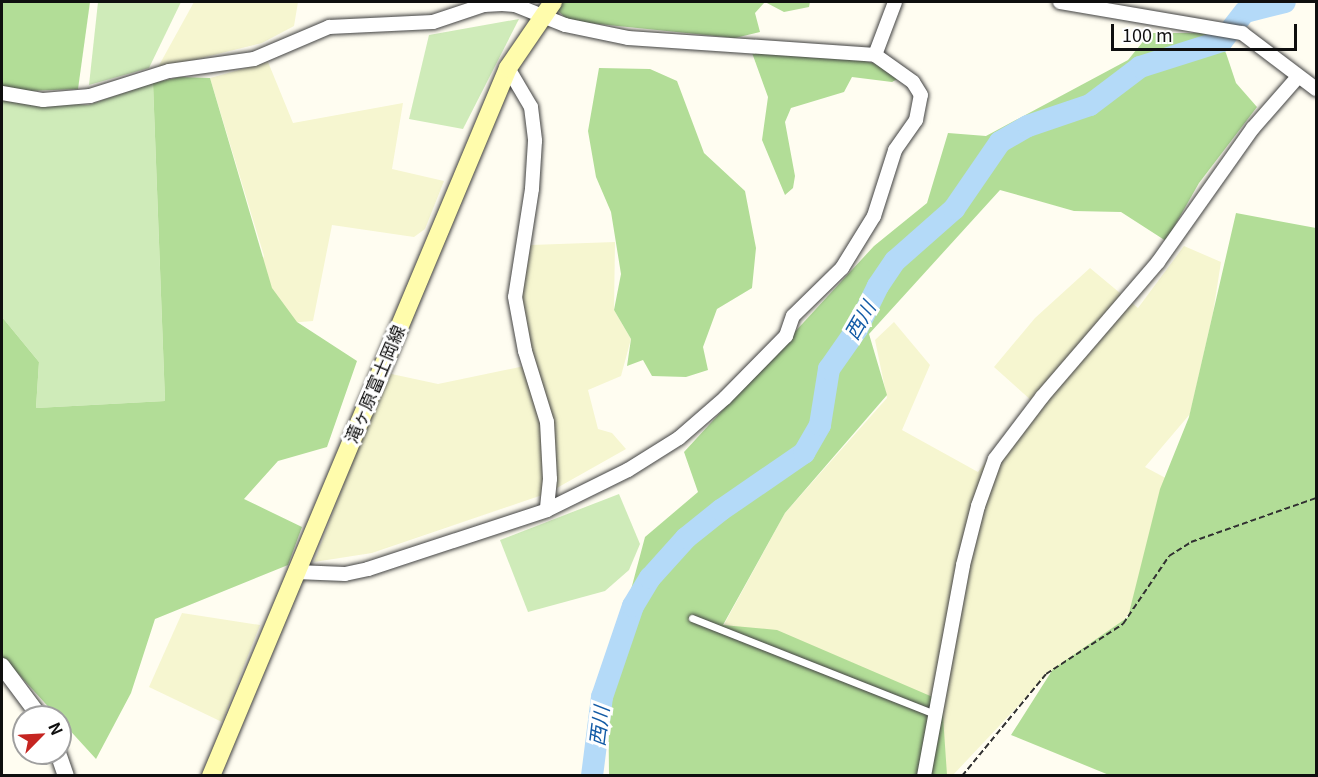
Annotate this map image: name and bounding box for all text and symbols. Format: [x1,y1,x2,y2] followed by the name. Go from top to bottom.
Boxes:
[1114,12,1300,50] scale bar
[1122,21,1173,47] text: 100 m
[839,297,879,343] water label: 西川
[339,322,409,446] street label: 滝ヶ原富士岡線
[12,705,72,765] north arrow
[584,705,612,747] water label: 西川
[43,718,70,739] text: N

